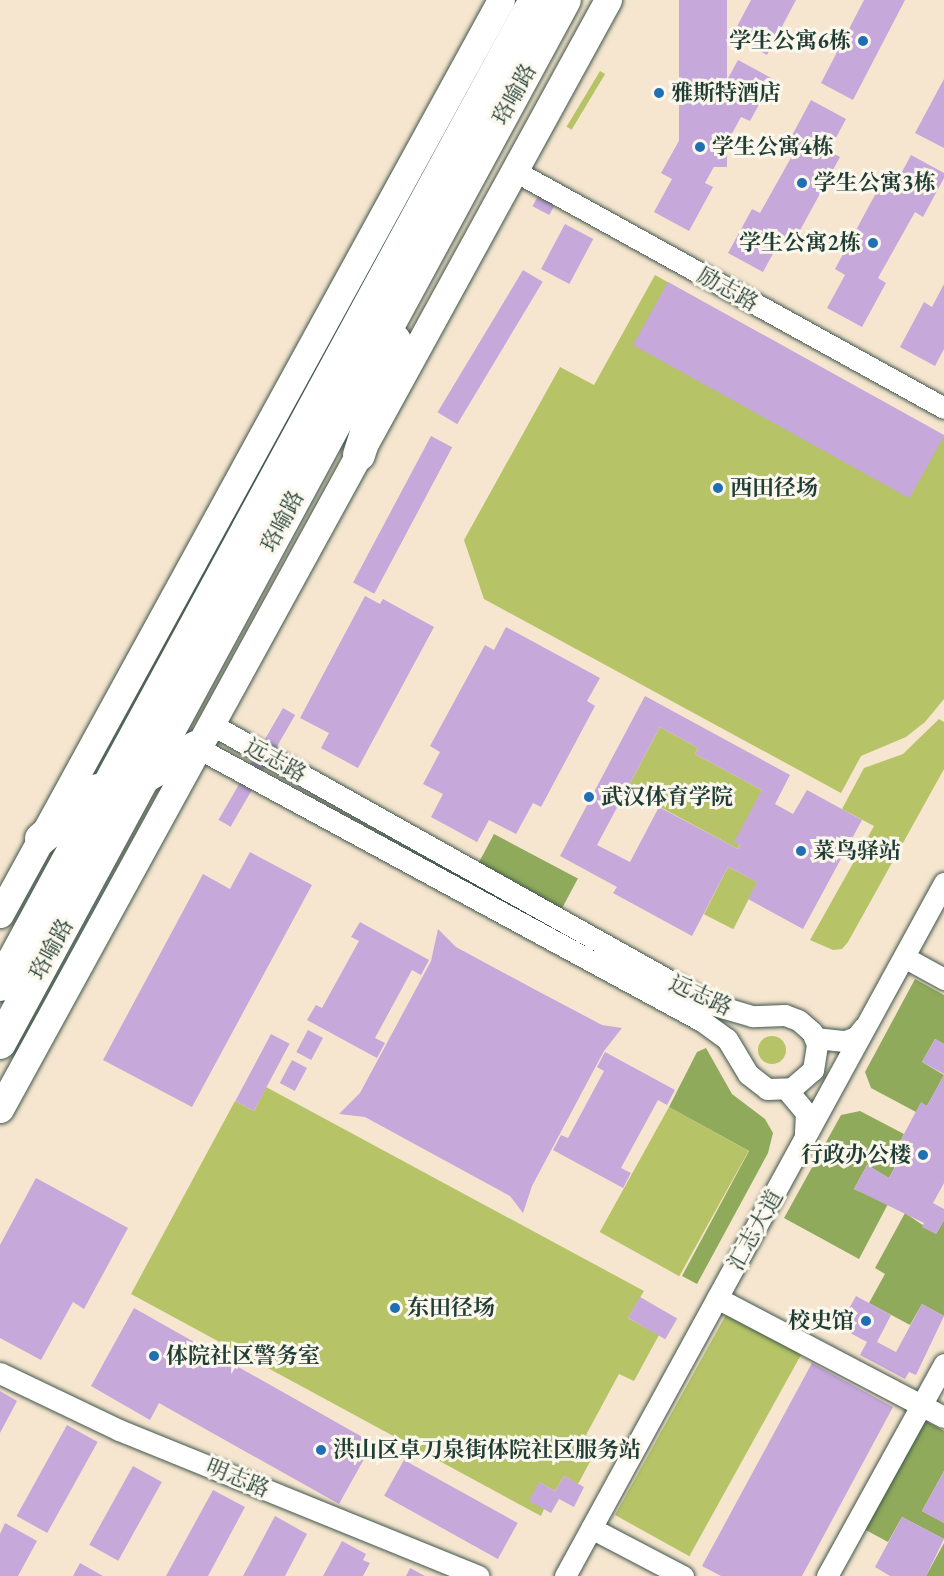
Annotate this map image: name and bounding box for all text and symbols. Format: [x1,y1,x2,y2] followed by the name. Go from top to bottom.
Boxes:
[729,28,851,54] place label: 学生公寓6栋
[856,34,870,48] marker: 学生公寓6栋
[486,59,542,129] street label: 珞喻路
[671,80,781,106] place label: 雅斯特酒店
[652,86,666,100] marker: 雅斯特酒店
[712,134,834,160] place label: 学生公寓4栋
[693,140,707,154] marker: 学生公寓4栋
[814,170,936,196] place label: 学生公寓3栋
[795,176,809,190] marker: 学生公寓3栋
[739,230,861,256] place label: 学生公寓2栋
[866,236,880,250] marker: 学生公寓2栋
[693,261,763,317] street label: 励志路
[730,475,818,501] place label: 西田径场
[711,481,725,495] marker: 西田径场
[255,486,309,556] street label: 珞喻路
[241,732,311,788] street label: 远志路
[601,784,733,810] place label: 武汉体育学院
[582,790,596,804] marker: 武汉体育学院
[813,838,901,864] place label: 菜鸟驿站
[794,844,808,858] marker: 菜鸟驿站
[23,914,79,984] street label: 珞喻路
[666,969,736,1021] street label: 远志路
[801,1142,911,1168] place label: 行政办公楼
[916,1148,930,1162] marker: 行政办公楼
[722,1185,788,1275] street label: 汇志大道
[407,1295,495,1321] place label: 东田径场
[388,1301,402,1315] marker: 东田径场
[788,1308,854,1334] place label: 校史馆
[859,1314,873,1328] marker: 校史馆
[166,1343,320,1369] place label: 体院社区警务室
[147,1349,161,1363] marker: 体院社区警务室
[333,1437,641,1463] place label: 洪山区卓刀泉街体院社区服务站
[314,1443,328,1457] marker: 洪山区卓刀泉街体院社区服务站
[202,1453,274,1503] street label: 明志路

